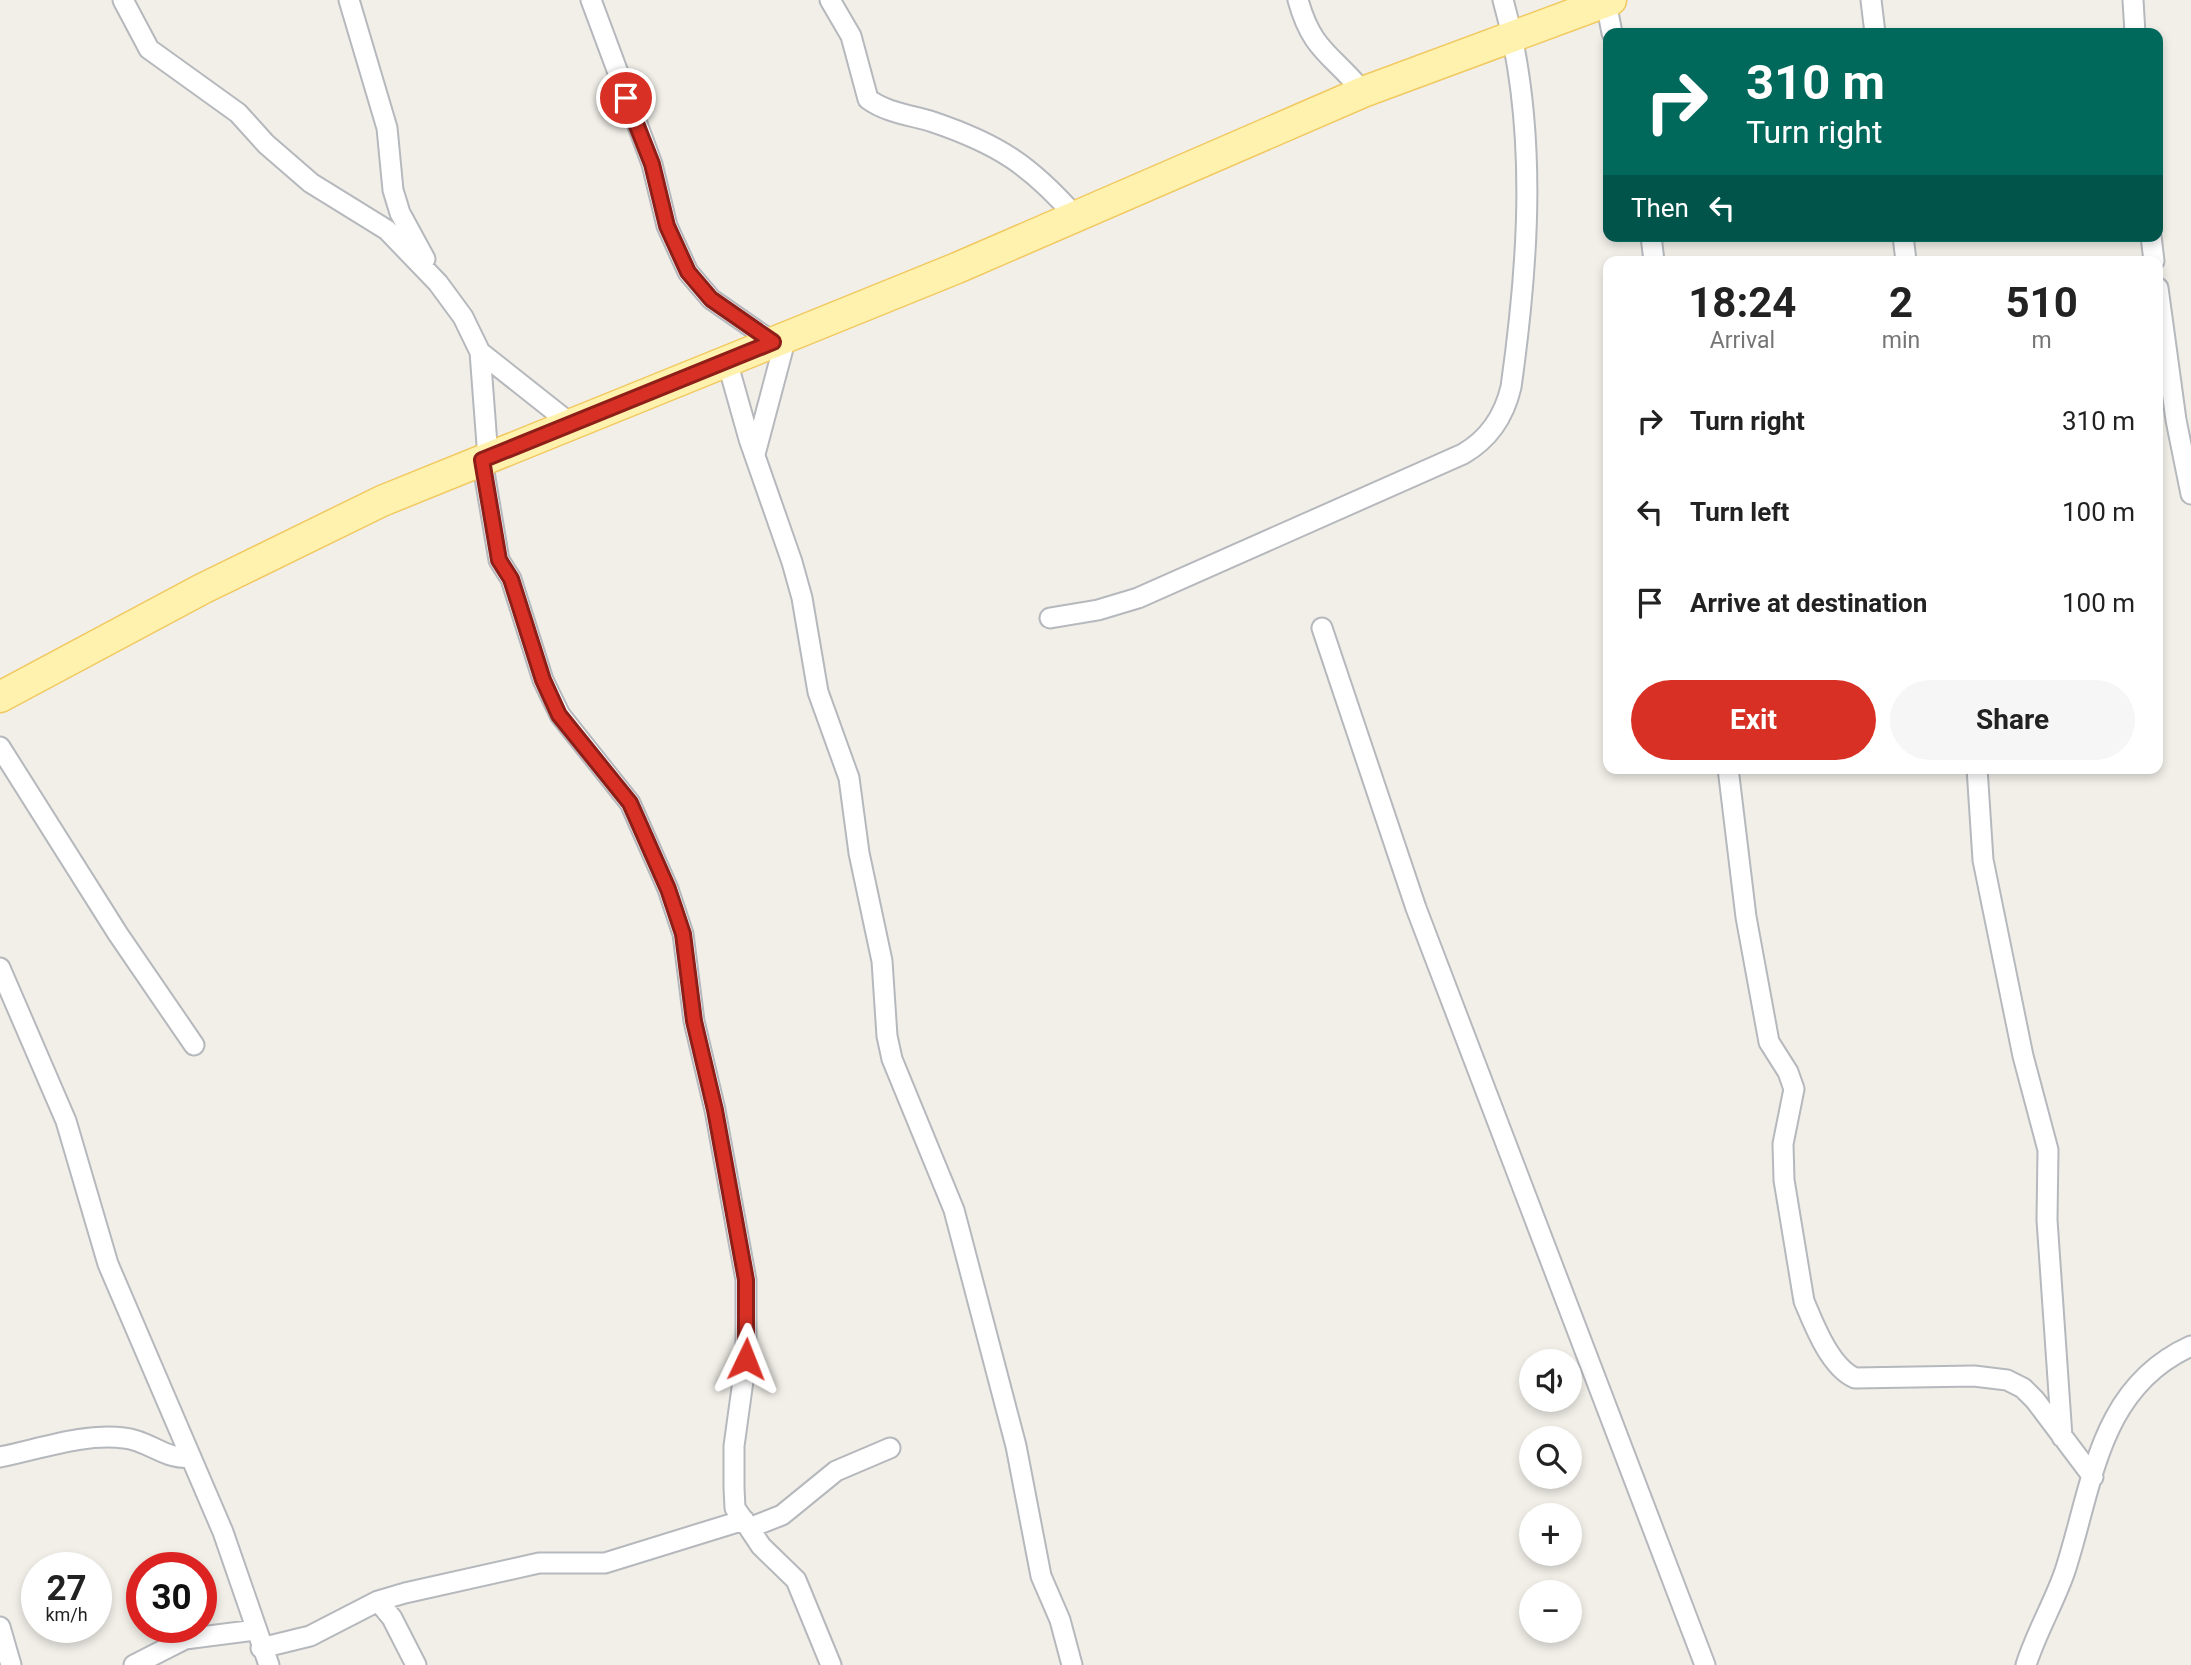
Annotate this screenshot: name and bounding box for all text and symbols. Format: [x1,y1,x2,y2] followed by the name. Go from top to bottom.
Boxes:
[1746,54,1885,111] text: 310 m
[1631,56,1722,147] icon: right
[596,68,656,128] pin
[607,79,645,117] icon: arrive
[1746,113,1882,151] text: Turn right
[1703,189,1741,227] icon: left
[1631,193,1689,223] text: Then
[1688,278,1796,327] text: 18:24
[1889,278,1913,327] text: 2
[2005,278,2078,327] text: 510
[1710,327,1775,354] text: Arrival
[1882,327,1920,354] text: min
[2032,327,2052,354] text: m
[1631,402,1669,440] icon: right
[1690,406,1805,436] text: Turn right
[2062,406,2135,436] text: 310 m
[1631,493,1669,531] icon: left
[1690,497,1789,527] text: Turn left
[2062,497,2135,527] text: 100 m
[1631,584,1669,622] icon: arrive
[1690,588,1927,618] text: Arrive at destination
[2062,588,2135,618] text: 100 m
[1631,680,1876,760] button: Exit
[1890,680,2135,760] button: Share
[709,1322,783,1396] position arrow
[1519,1349,1582,1643] map controls
[1519,1349,1582,1412] button: sound
[1519,1426,1582,1489] button: search
[1519,1503,1582,1566] button: +
[126,1552,217,1643] speed limit sign: 30
[46,1568,87,1609] text: 27
[1519,1580,1582,1643] button: −
[45,1604,88,1625] text: km/h

